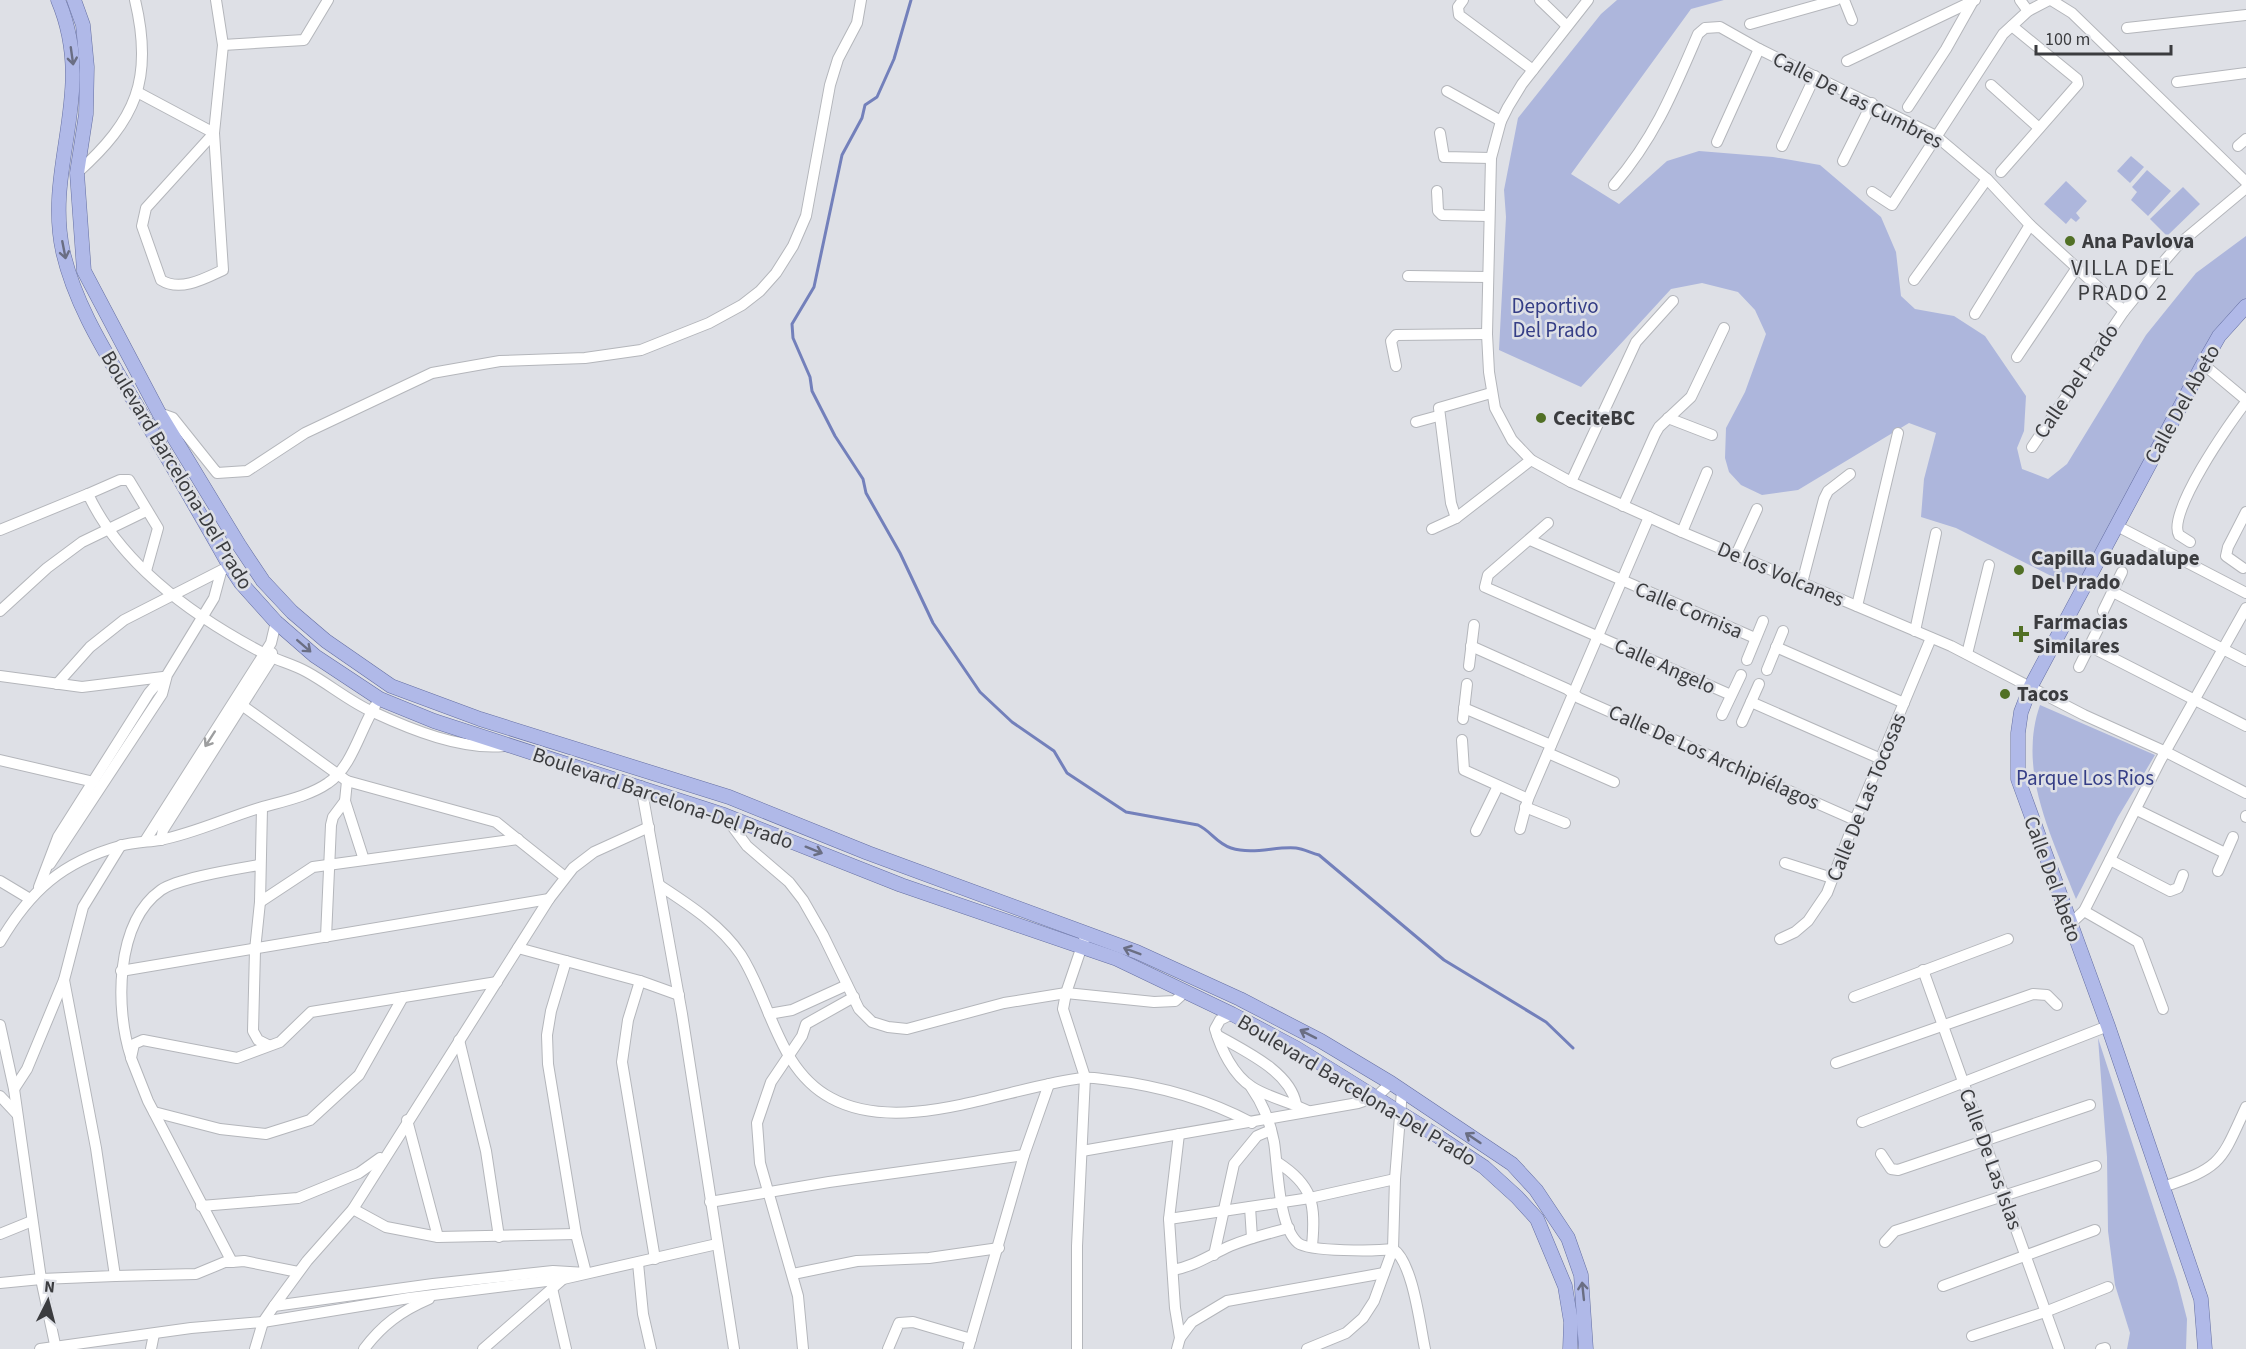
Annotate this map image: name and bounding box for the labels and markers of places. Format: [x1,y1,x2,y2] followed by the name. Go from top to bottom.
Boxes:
[2081,226,2194,256] place label: Ana Pavlova
[2063,234,2077,248] marker: Ana Pavlova
[1553,403,1635,433] place label: CeciteBC
[1534,411,1548,425] marker: CeciteBC
[2031,543,2200,597] place label: Capilla Guadalupe Del Prado
[2012,563,2026,577] marker: Capilla Guadalupe Del Prado
[2033,607,2128,661] place label: Farmacias Similares
[2014,627,2028,641] marker: Farmacias Similares
[2017,679,2069,709] place label: Tacos
[1998,687,2012,701] marker: Tacos

